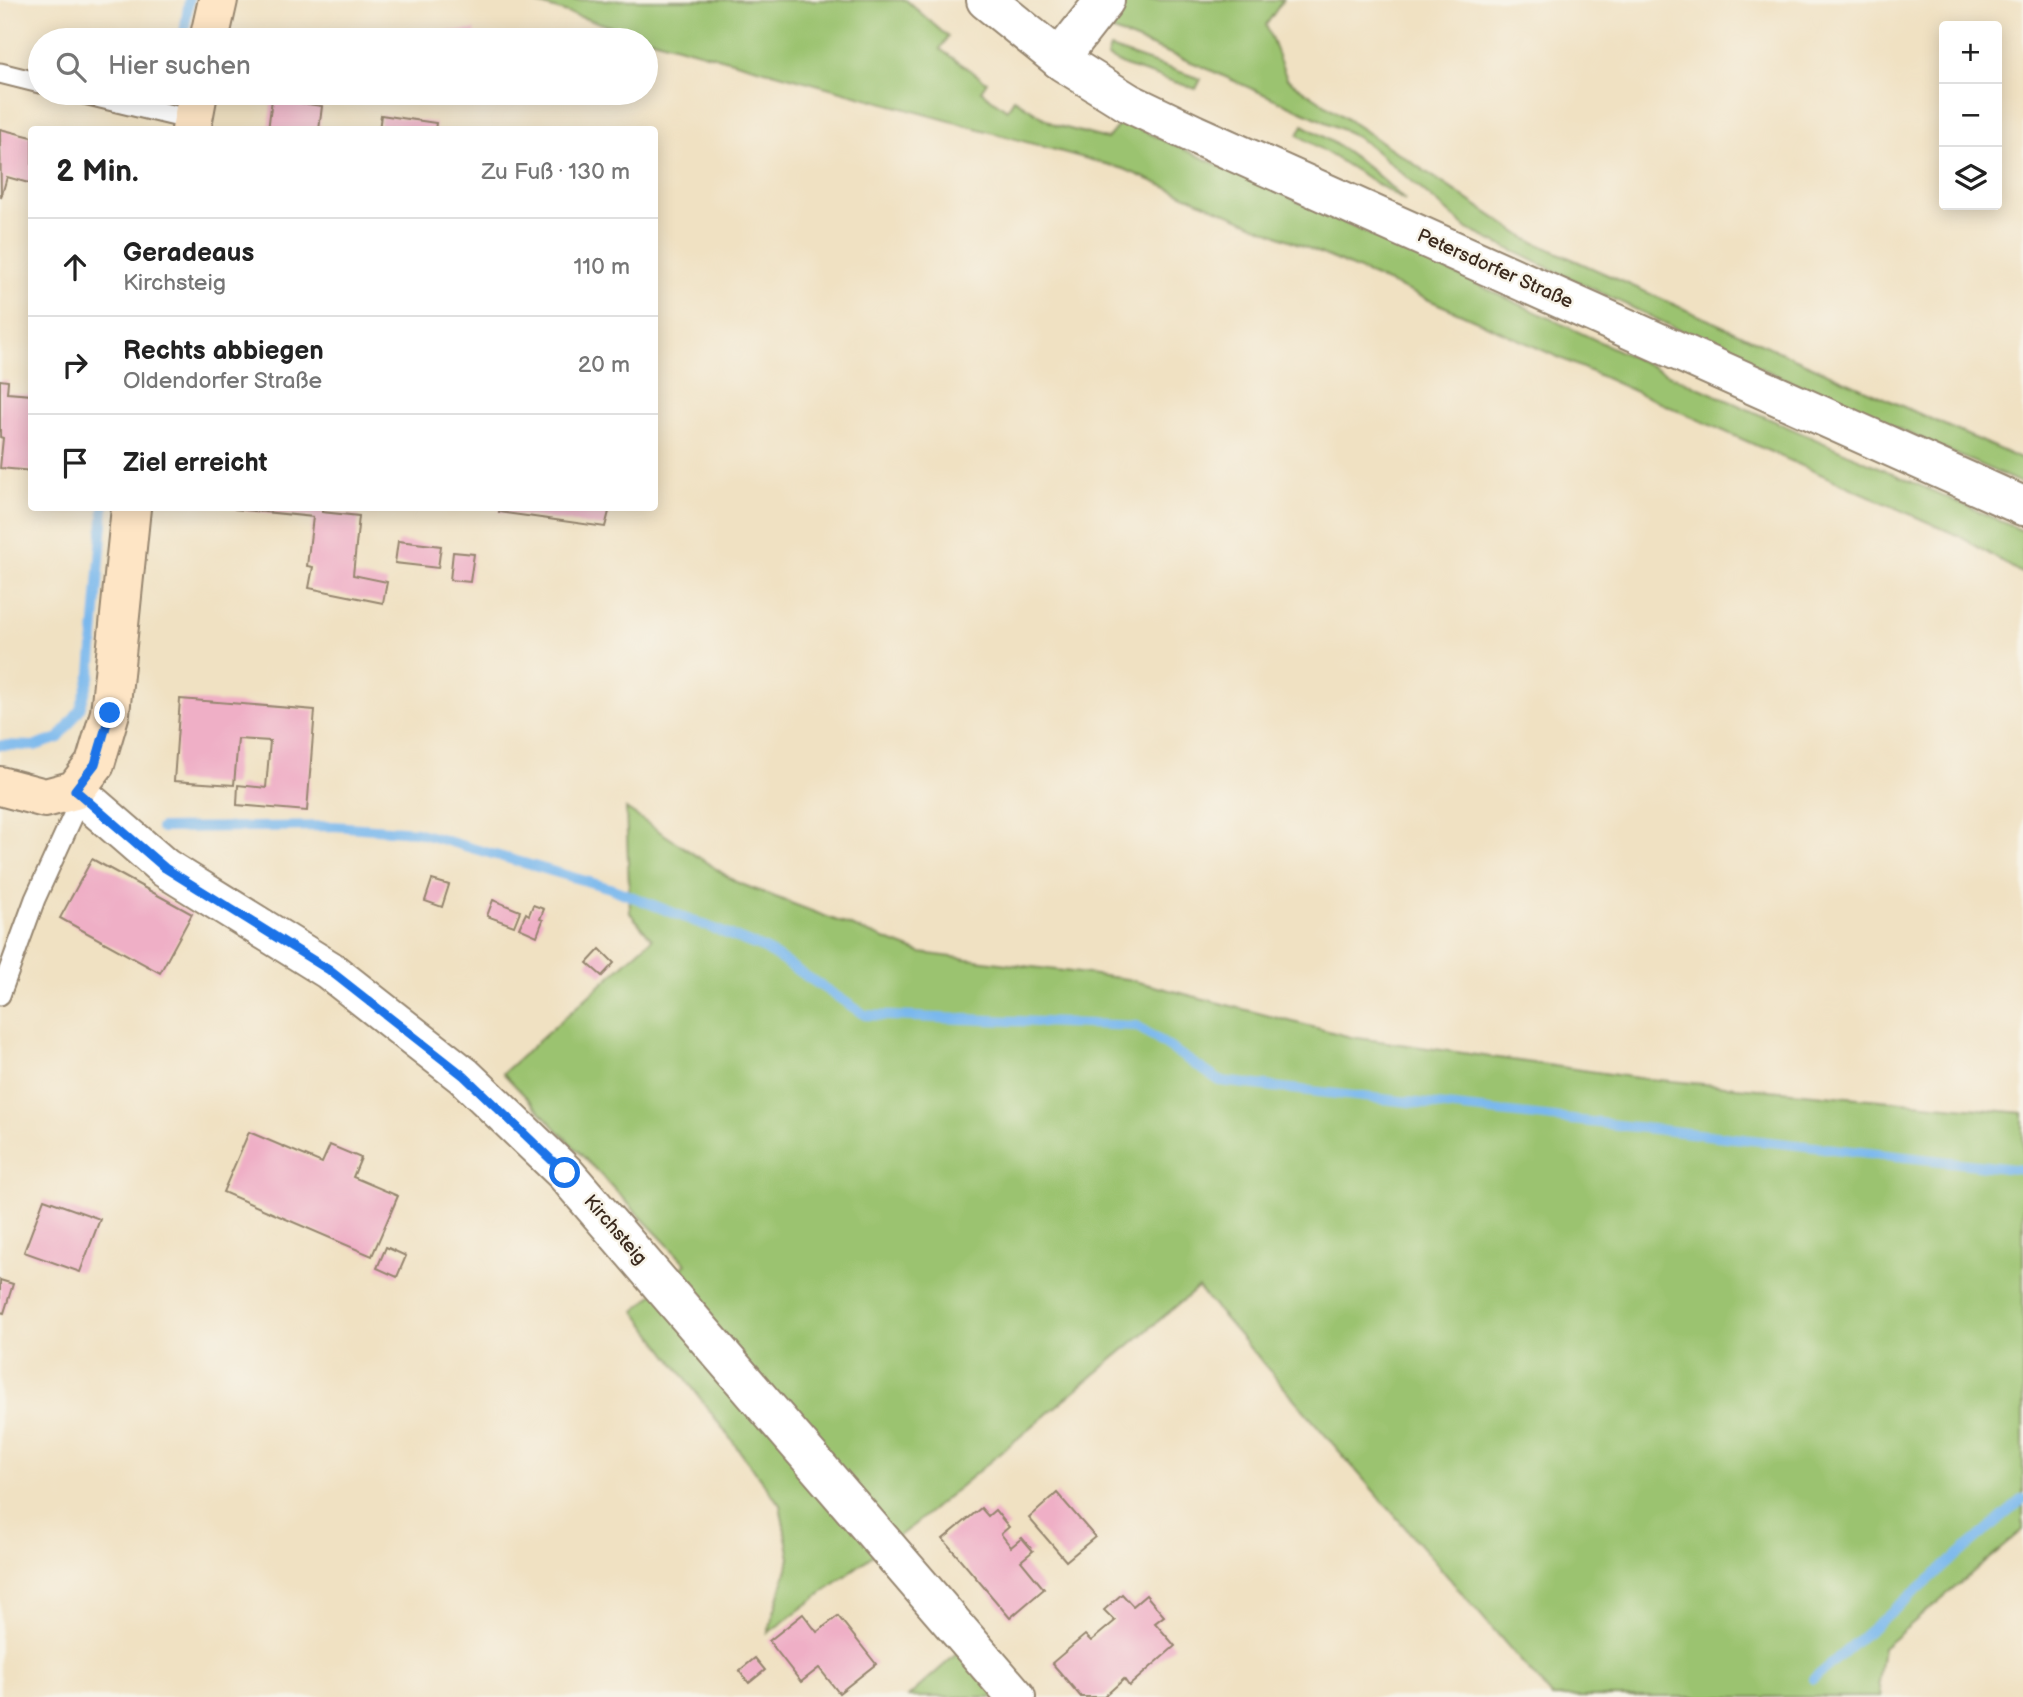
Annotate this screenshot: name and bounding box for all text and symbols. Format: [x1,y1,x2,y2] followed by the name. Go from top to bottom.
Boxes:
[1939,21,2002,210] map controls
[1939,21,2002,84] button: +
[28,28,658,105] search box
[52,48,90,86] icon: search
[108,51,251,82] text: Hier suchen
[1939,84,2002,147] button: −
[1939,147,2002,210] button: layers
[56,154,139,190] text: 2 Min.
[481,158,630,186] text: Zu Fuß · 130 m
[1413,224,1577,314] street label: Petersdorfer Straße
[123,238,254,269] text: Geradeaus
[56,248,94,286] icon: ahead
[573,253,630,281] text: 110 m
[123,269,226,297] text: Kirchsteig
[123,336,324,367] text: Rechts abbiegen
[56,346,94,384] icon: right
[578,351,630,379] text: 20 m
[123,367,322,395] text: Oldendorfer Straße
[56,444,94,482] icon: arrive
[123,448,267,479] text: Ziel erreicht
[94,697,125,728] route end
[549,1157,580,1188] route start
[578,1190,652,1270] street label: Kirchsteig

